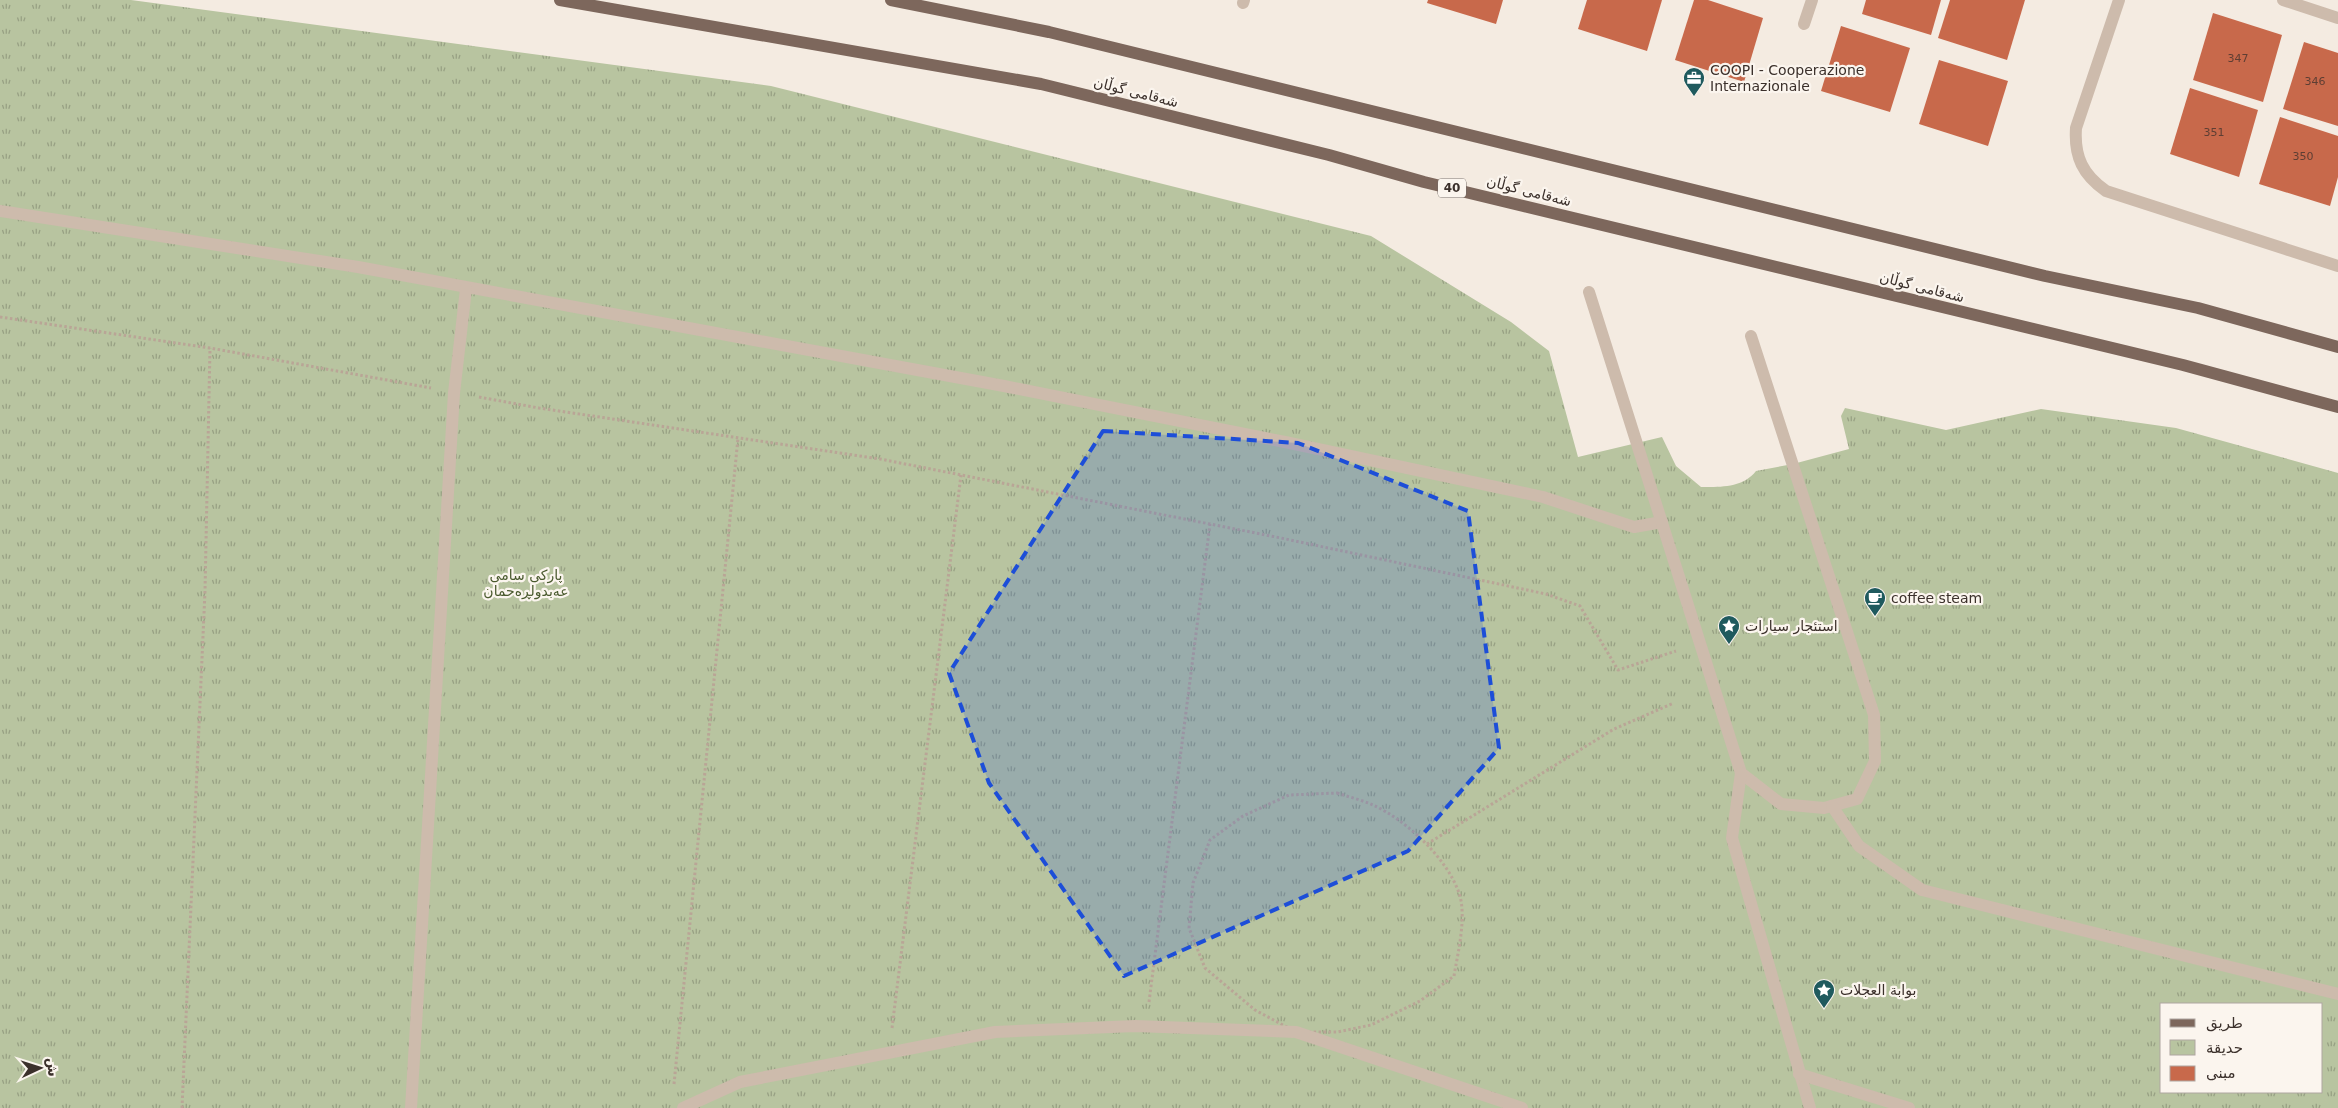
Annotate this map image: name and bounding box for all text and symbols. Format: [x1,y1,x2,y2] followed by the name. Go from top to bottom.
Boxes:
[2228,52,2249,65] house number: 347
[1710,62,1864,94] place label: COOPI - Cooperazione Internazionale
[1682,66,1706,97] office icon: COOPI - Cooperazione Internazionale
[1092,73,1180,111] street label: شەقامی گوڵان
[2305,75,2326,88] house number: 346
[2204,126,2225,139] house number: 351
[2293,150,2314,163] house number: 350
[1485,172,1573,210] street label: شەقامی گوڵان
[1438,178,1466,198] road number: 40
[1878,268,1966,306] street label: شەقامی گوڵان
[483,567,569,600] park label: پارکی سامی عەبدولڕەحمان
[1863,586,1887,617] cafe icon: coffee steam
[1891,590,1982,606] place label: coffee steam
[1717,614,1741,645] place icon: استئجار سيارات
[1745,618,1838,635] place label: استئجار سيارات
[1812,978,1836,1009] place icon: بوابة العجلات
[1840,982,1916,999] place label: بوابة العجلات
[2160,1003,2323,1093] legend
[2206,1014,2243,1032] text: طريق
[2206,1039,2243,1057] text: حديقة
[15,1043,65,1093] north arrow
[44,1057,62,1077] text: ش
[2206,1064,2236,1082] text: مبنى

